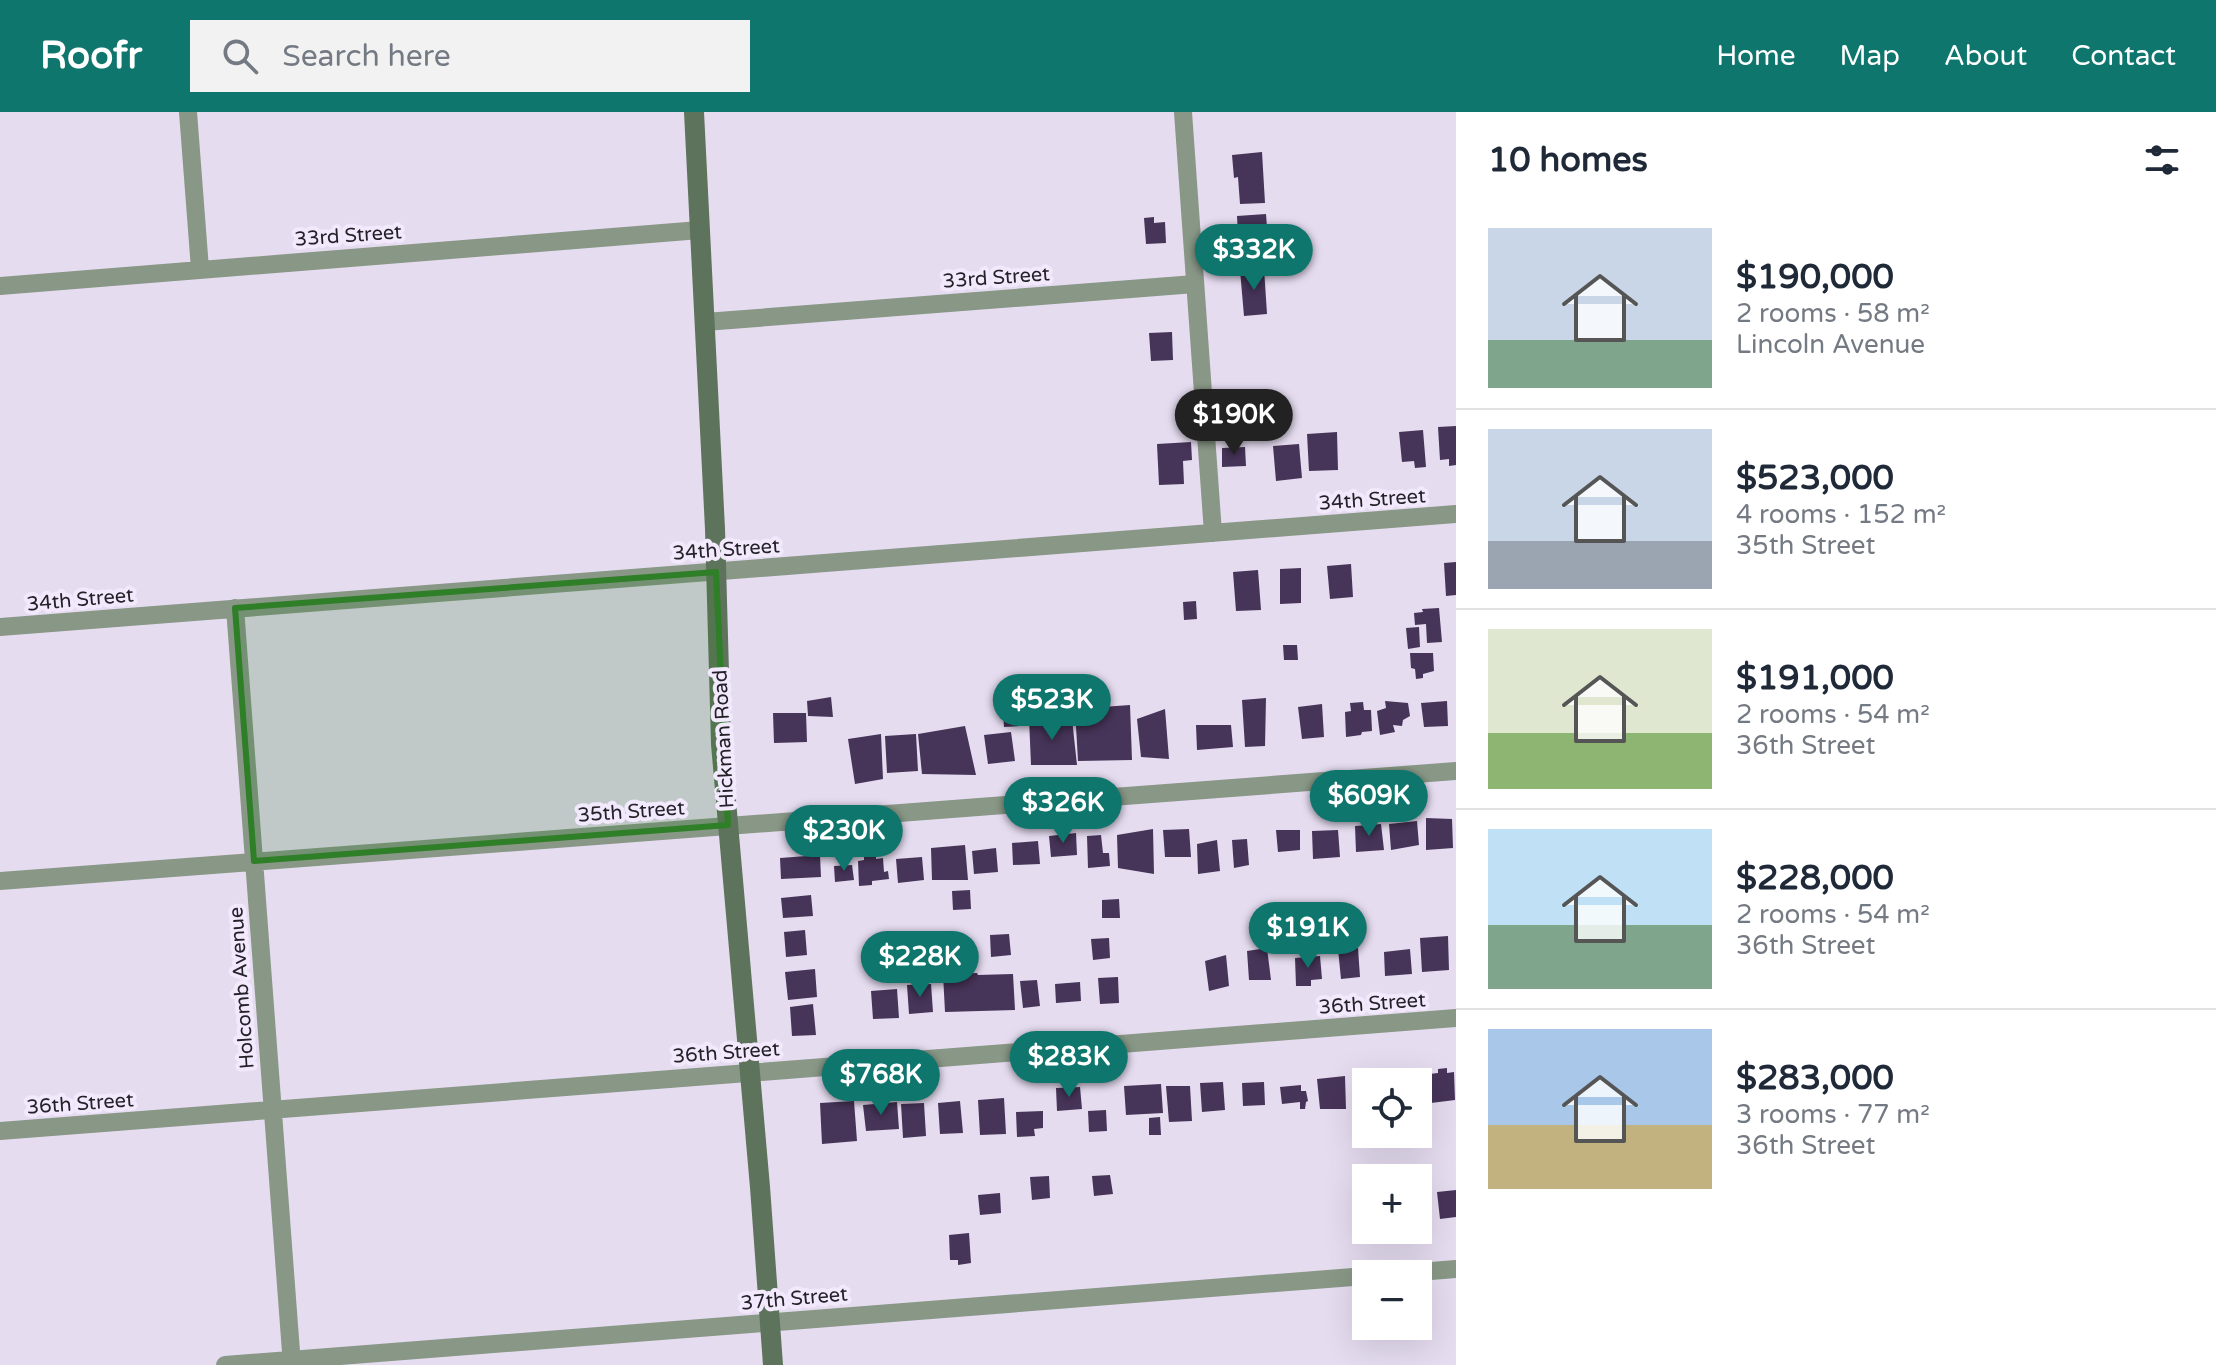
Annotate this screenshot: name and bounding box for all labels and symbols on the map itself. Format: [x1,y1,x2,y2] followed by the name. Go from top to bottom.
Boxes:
[294,220,403,252] street label: 33rd Street
[1198,224,1310,292] pin: $332K
[942,262,1051,294] street label: 33rd Street
[1178,389,1290,457] pin: $190K
[1318,484,1427,516] street label: 34th Street
[672,534,781,566] street label: 34th Street
[26,583,135,617] street label: 34th Street
[708,669,740,809] street label: Hickman Road
[996,674,1108,742] pin: $523K
[1313,770,1425,838] pin: $609K
[1007,777,1119,845] pin: $326K
[577,796,686,828] street label: 35th Street
[788,805,900,873] pin: $230K
[1252,902,1364,970] pin: $191K
[224,906,260,1070] street label: Holcomb Avenue
[864,931,976,999] pin: $228K
[1318,988,1427,1020] street label: 36th Street
[1013,1031,1125,1099] pin: $283K
[672,1037,781,1069] street label: 36th Street
[825,1049,937,1117] pin: $768K
[26,1088,135,1120] street label: 36th Street
[740,1282,849,1316] street label: 37th Street

